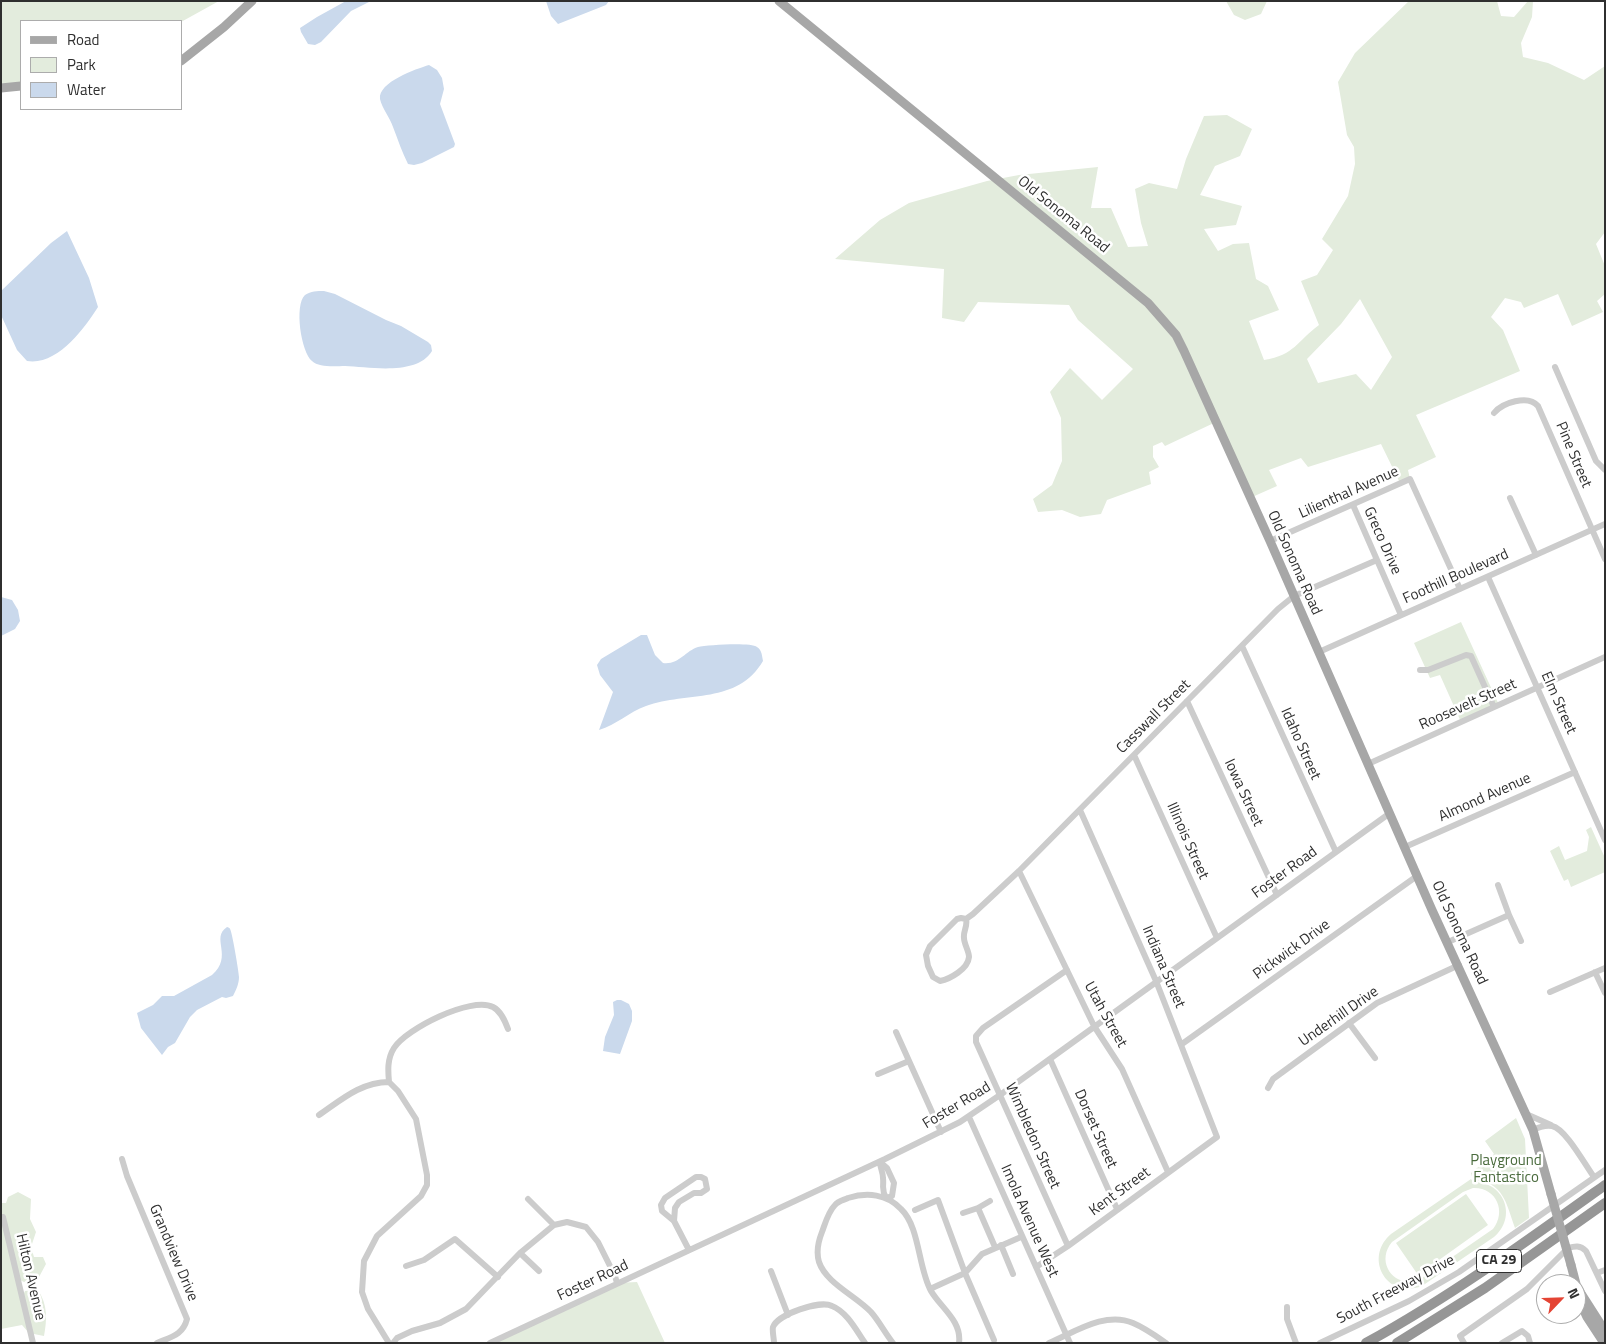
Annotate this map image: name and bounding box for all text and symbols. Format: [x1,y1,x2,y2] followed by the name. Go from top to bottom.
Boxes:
[20,20,182,110] legend
[67,28,99,51] text: Road
[67,53,96,76] text: Park
[67,78,106,101] text: Water
[1014,173,1112,257] street label: Old Sonoma Road
[1551,419,1595,491] street label: Pine Street
[1296,463,1402,523] street label: Lilienthal Avenue
[1359,504,1405,578] street label: Greco Drive
[1263,508,1325,618] street label: Old Sonoma Road
[1400,546,1512,608] street label: Foothill Boulevard
[1536,669,1580,737] street label: Elm Street
[1417,675,1519,735] street label: Roosevelt Street
[1113,676,1195,758] street label: Casswall Street
[1276,705,1324,783] street label: Idaho Street
[1220,756,1266,830] street label: Iowa Street
[1436,770,1534,826] street label: Almond Avenue
[1162,800,1212,882] street label: Illinois Street
[1249,843,1321,903] street label: Foster Road
[1427,878,1491,988] street label: Old Sonoma Road
[1250,916,1334,984] street label: Pickwick Drive
[1138,923,1188,1011] street label: Indiana Street
[1080,979,1130,1051] street label: Utah Street
[1296,983,1382,1051] street label: Underhill Drive
[920,1079,994,1133] street label: Foster Road
[1001,1080,1063,1192] street label: Wimbledon Street
[1070,1087,1120,1171] street label: Dorset Street
[1470,1152,1542,1187] park label: Playground Fantastico
[996,1162,1062,1280] street label: Imola Avenue West
[1086,1164,1154,1220] street label: Kent Street
[145,1202,201,1304] street label: Grandview Drive
[11,1232,49,1322] street label: Hilton Avenue
[1476,1250,1522,1272] road number: CA 29
[1334,1251,1458,1329] street label: South Freeway Drive
[555,1257,631,1305] street label: Foster Road
[1536,1274,1586,1324] north arrow
[1563,1284,1586,1302] text: N

